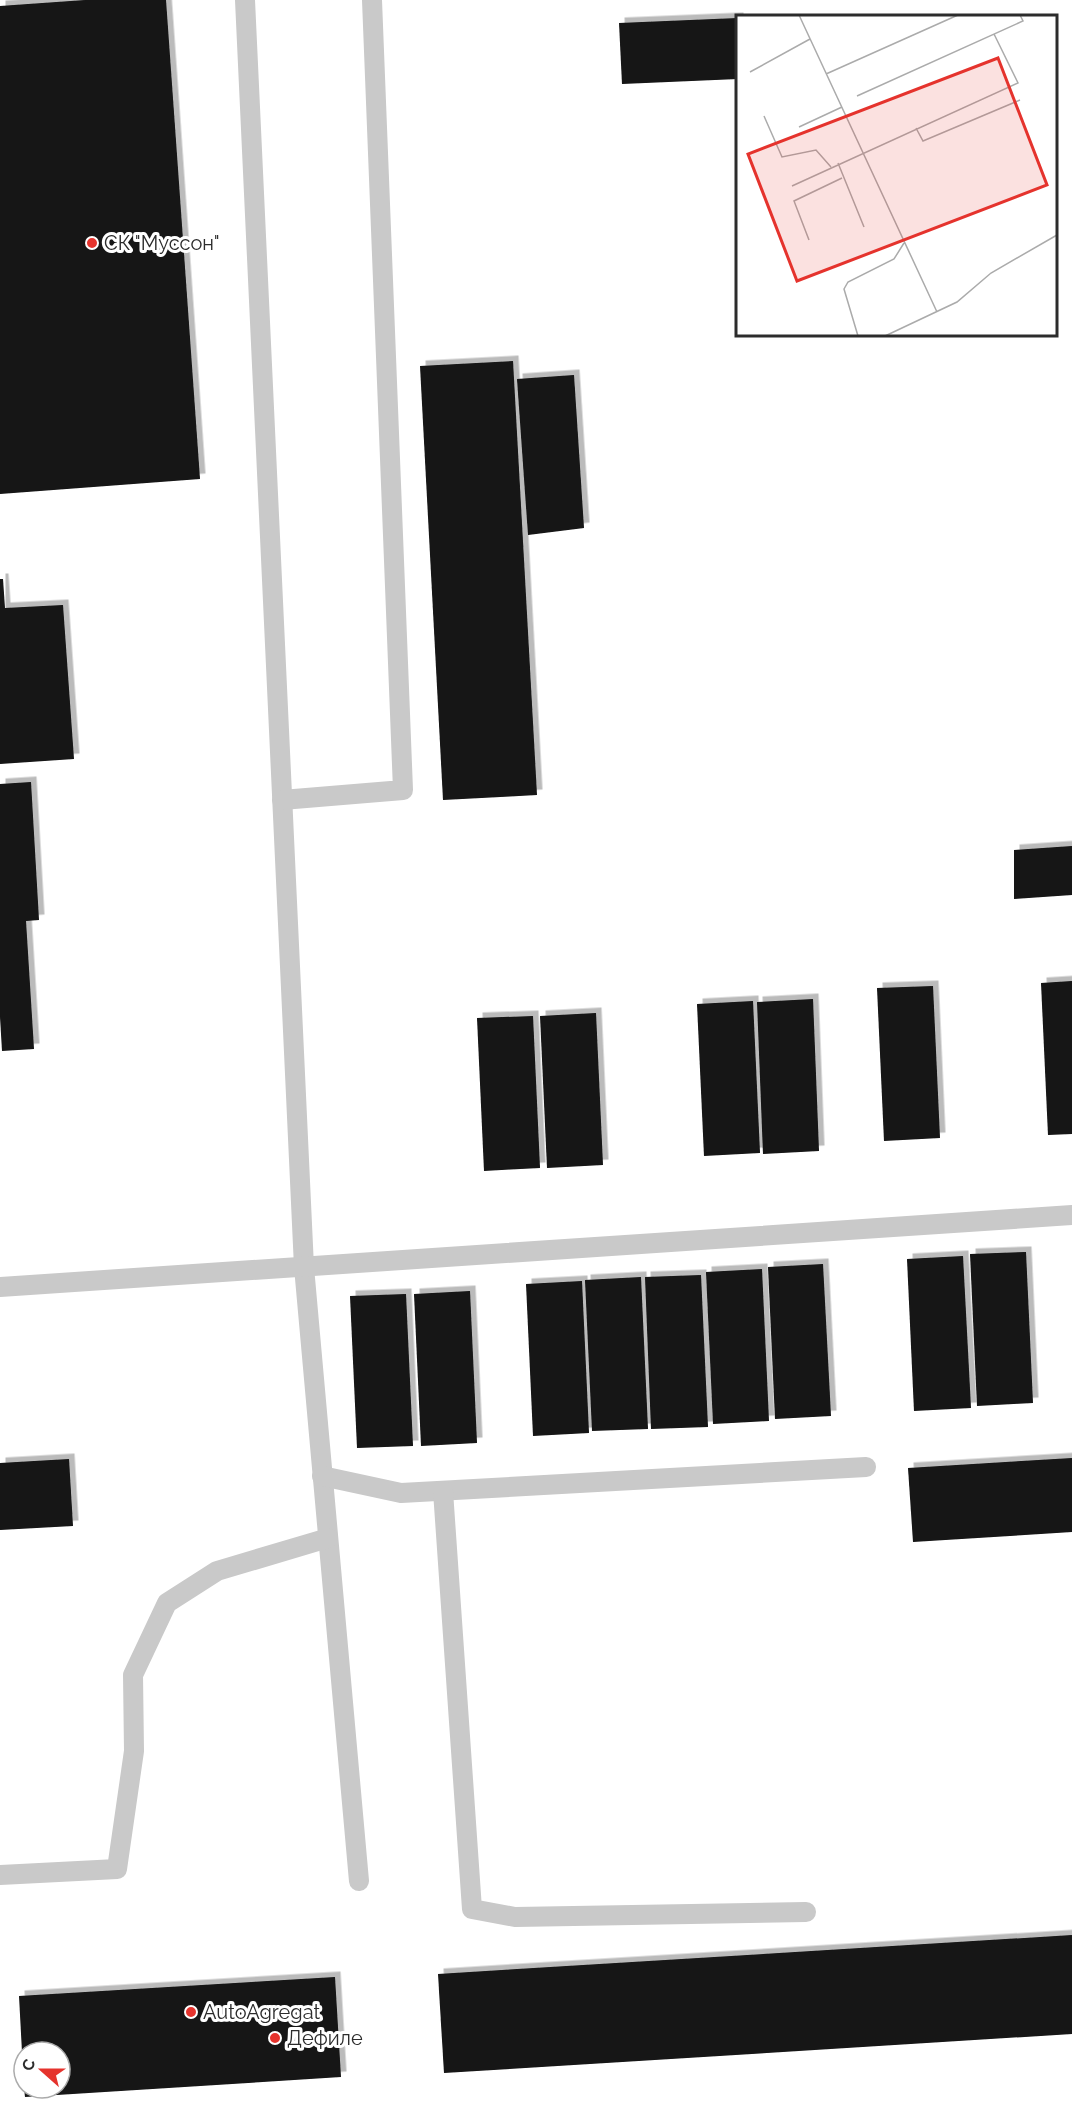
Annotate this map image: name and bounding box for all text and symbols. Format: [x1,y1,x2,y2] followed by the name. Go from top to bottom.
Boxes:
[736,15,1057,336] inset map
[104,231,220,255] place label: СК "Муссон"
[85,236,99,250] marker: СК "Муссон"
[203,2000,320,2024] place label: AutoAgregat
[184,2005,198,2019] marker: AutoAgregat
[287,2026,363,2050] place label: Дефиле
[268,2031,282,2045] marker: Дефиле
[12,2040,72,2100] north arrow
[18,2056,39,2073] text: С

